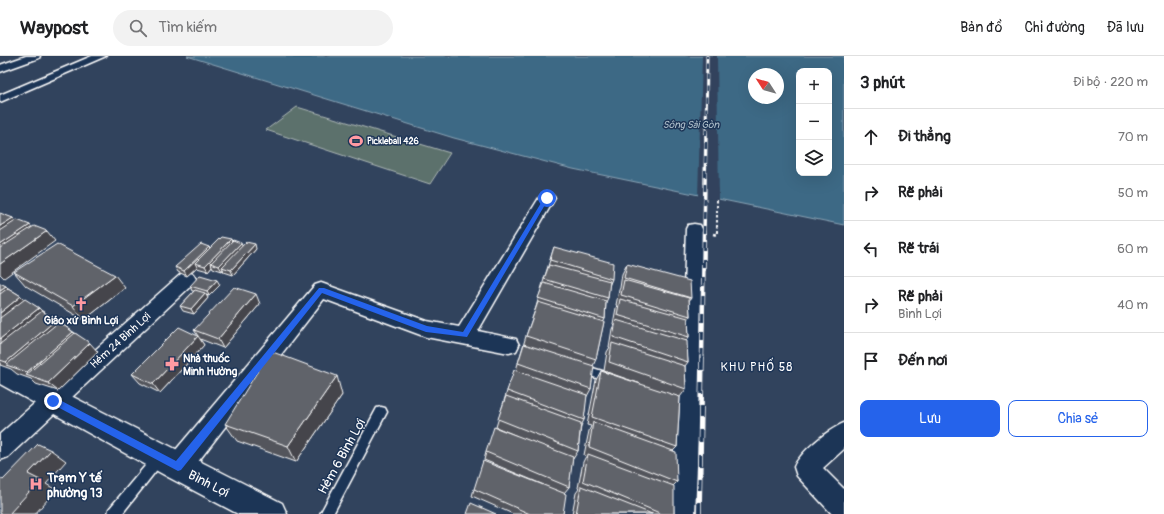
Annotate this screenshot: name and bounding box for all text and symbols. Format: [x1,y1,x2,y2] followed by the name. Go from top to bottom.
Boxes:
[113,10,393,46] search box
[20,16,89,40] text: Waypost
[127,17,149,39] icon: search
[159,18,217,37] text: Tìm kiếm
[960,19,1002,36] text: Bản đồ
[1024,19,1085,36] text: Chỉ đường
[1107,19,1144,36] text: Đã lưu
[748,68,784,104] north arrow
[796,68,832,176] map controls
[796,68,832,104] button: +
[860,72,905,93] text: 3 phút
[1073,74,1148,90] text: Đi bộ · 220 m
[796,104,832,140] button: −
[663,119,720,131] water label: Sông Sài Gòn
[860,126,882,148] icon: ahead
[898,127,951,146] text: Đi thẳng
[1118,129,1148,145] text: 70 m
[348,133,364,149] sports icon: Pickleball 426
[367,136,419,147] place label: Pickleball 426
[796,140,832,176] button: layers
[860,182,882,204] icon: right
[898,183,942,202] text: Rẽ phải
[1118,185,1148,201] text: 50 m
[538,189,556,207] route start
[860,238,882,260] icon: left
[898,239,939,258] text: Rẽ trái
[1117,241,1148,257] text: 60 m
[898,287,942,306] text: Rẽ phải
[860,294,882,316] icon: right
[73,296,89,312] church icon: Giáo xứ Bình Lợi
[1117,297,1148,313] text: 40 m
[898,306,942,322] text: Bình Lợi
[87,310,153,371] street label: Hẻm 24 Bình Lợi
[44,314,118,327] place label: Giáo xứ Bình Lợi
[860,350,882,372] icon: arrive
[183,351,238,378] place label: Nhà thuốc Minh Hường
[898,351,947,370] text: Đến nơi
[164,356,180,372] pharmacy icon: Nhà thuốc Minh Hường
[721,357,793,375] district label: KHU PHỐ 58
[44,392,62,410] route end
[860,400,1000,437] button: Lưu
[1008,400,1148,437] button: Chia sẻ
[315,416,369,497] street label: Hẻm 6 Bình Lợi
[185,467,232,501] street label: Bình Lợi
[46,470,103,501] place label: Trạm Y tế phường 13
[28,476,44,492] hospital icon: Trạm Y tế phường 13

